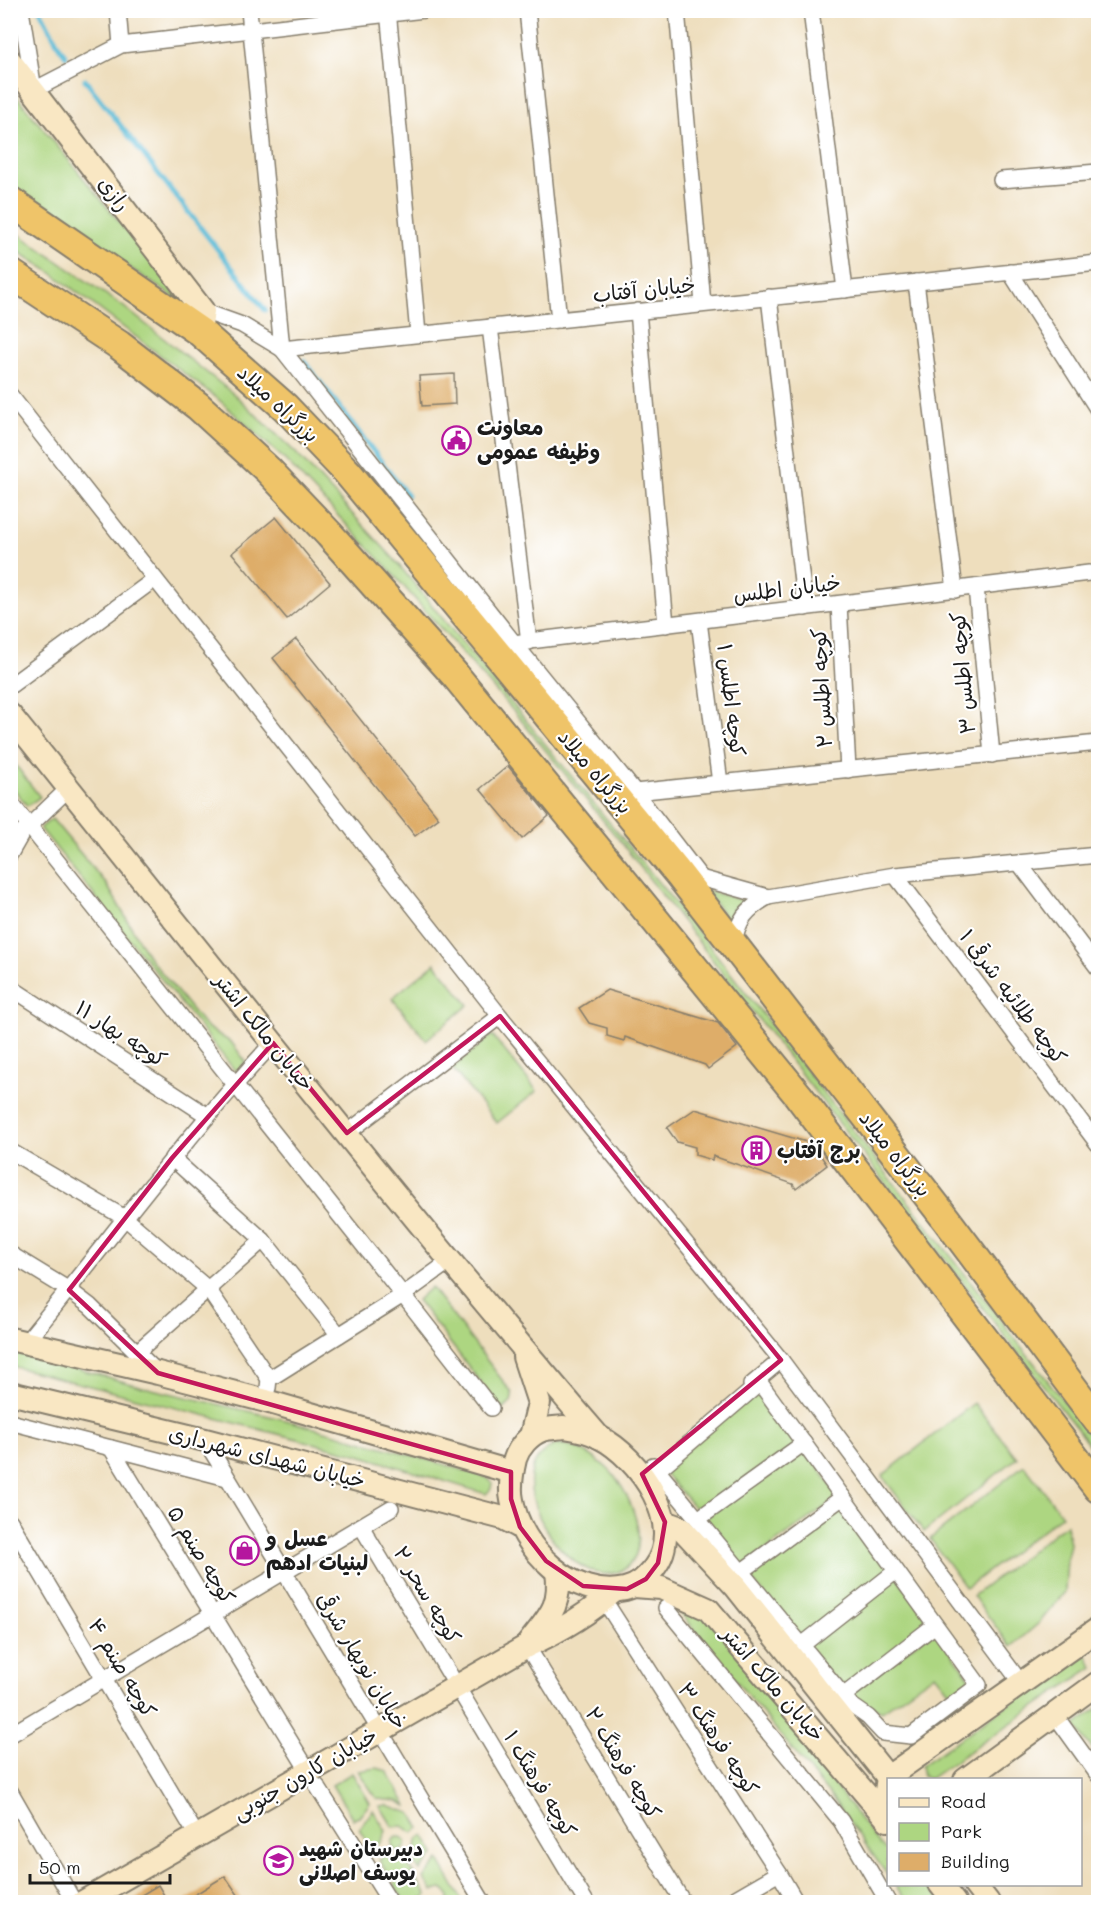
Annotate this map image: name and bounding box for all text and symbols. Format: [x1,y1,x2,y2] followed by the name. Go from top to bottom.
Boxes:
[93,170,137,216] street label: رازی
[591,270,697,308] street label: خیابان آفتاب
[232,358,326,448] street label: بزرگراه میلاد
[477,413,600,465] place label: معاونت وظیفه عمومی
[440,424,472,456] public building icon: معاونت وظیفه عمومی
[732,568,842,608] street label: خیابان اطلس
[943,611,981,735] street label: کوچه اطلس ۳
[804,628,838,749] street label: کوچه اطلس ۲
[711,642,753,758] street label: کوچه اطلس ۱
[552,723,639,820] street label: بزرگراه میلاد
[954,923,1074,1070] street label: کوچه طلائیه شرقی ۱
[207,965,321,1096] street label: خیابان مالک اشتر
[71,993,173,1073] street label: کوچه بهار ۱۱
[853,1104,938,1202] street label: بزرگراه میلاد
[740,1135,772,1167] building icon: برج آفتاب
[777,1136,861,1164] place label: برج آفتاب
[166,1418,368,1494] street label: خیابان شهدای شهرداری
[159,1500,242,1610] street label: کوچه صنم ۵
[264,1524,368,1579] place label: عسل و لبنیات ادهم
[229,1535,261,1567] shop icon: عسل و لبنیات ادهم
[388,1540,468,1649] street label: کوچه سحر ۲
[311,1587,415,1734] street label: خیابان نوبهار شرقی
[80,1613,163,1724] street label: کوچه صنم ۴
[715,1618,832,1747] street label: خیابان مالک اشتر
[672,1677,766,1800] street label: کوچه فرهنگ ۳
[579,1701,668,1824] street label: کوچه فرهنگ ۲
[227,1720,382,1827] street label: خیابان کارون جنوبی
[498,1725,584,1842] street label: کوچه فرهنگ ۱
[887,1778,1082,1886] legend
[941,1789,986,1813] text: Road
[941,1819,982,1843] text: Park
[299,1834,423,1886] place label: دبیرستان شهید یوسف اصلانی
[262,1845,294,1877] school or university icon: دبیرستان شهید یوسف اصلانی
[30,1847,170,1885] scale bar
[941,1849,1009,1873] text: Building
[39,1855,81,1879] text: 50 m

